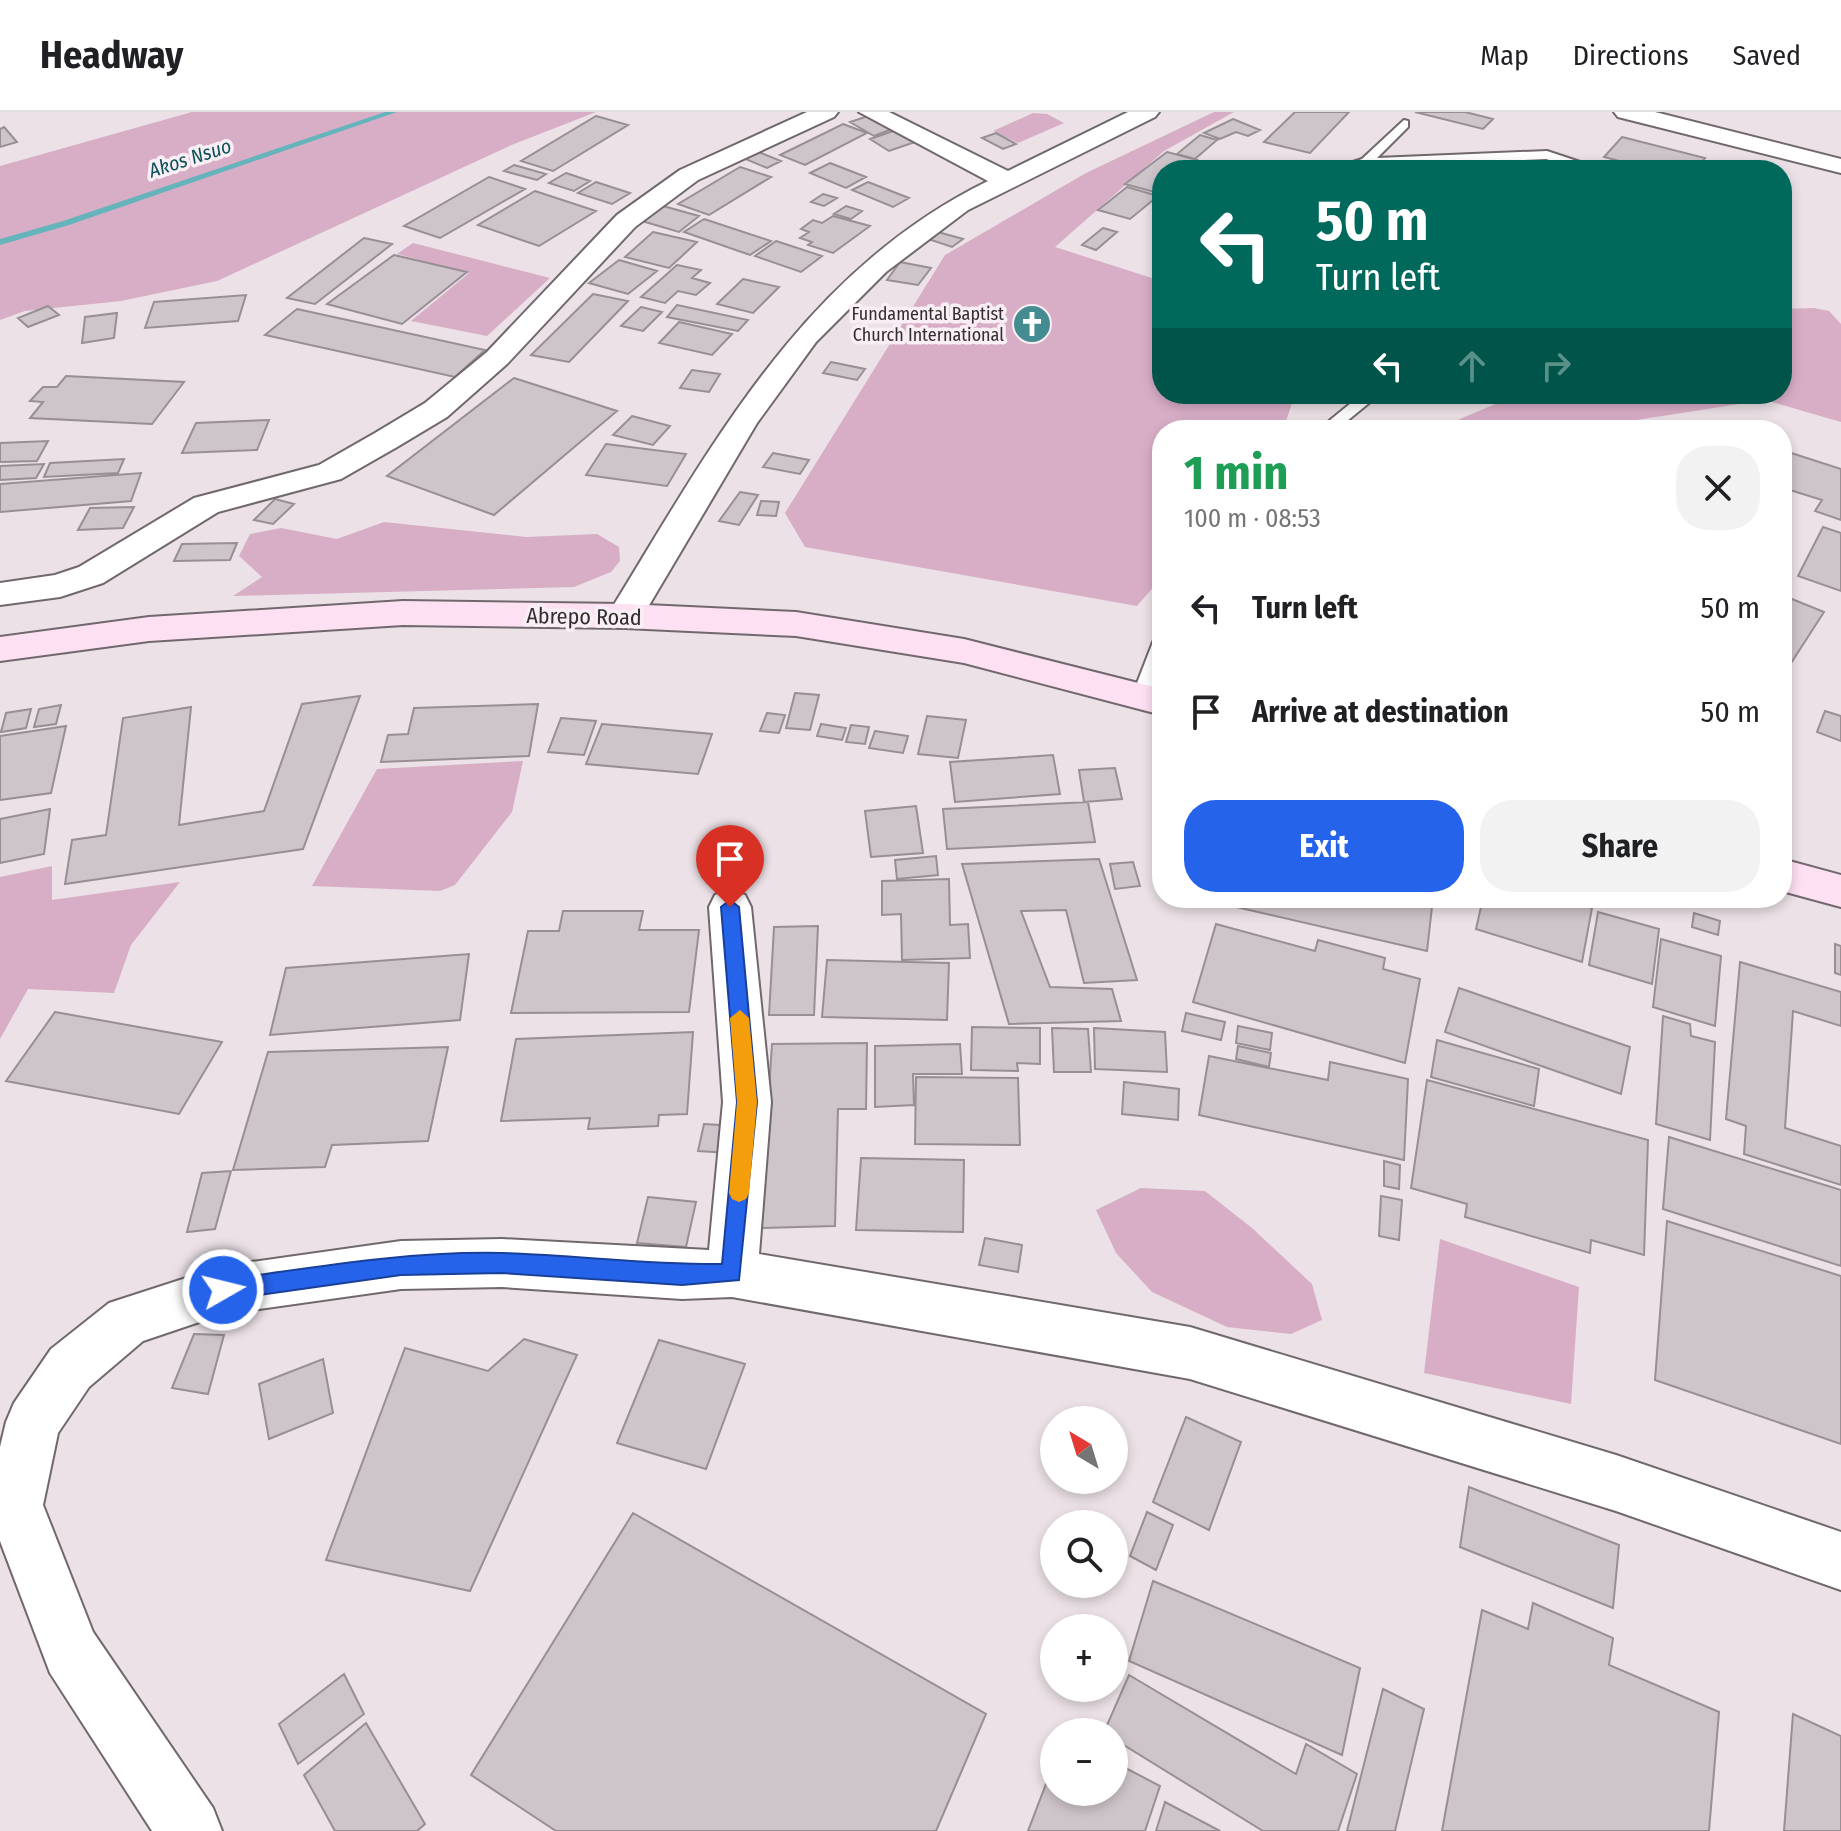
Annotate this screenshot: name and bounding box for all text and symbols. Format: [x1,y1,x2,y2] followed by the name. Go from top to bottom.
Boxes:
[40,32,183,78] text: Headway
[1480,39,1529,72] text: Map
[1573,39,1689,72] text: Directions
[1733,39,1801,72] text: Saved
[145,133,234,183] water label: Akos Nsuo
[1316,188,1428,255] text: 50 m
[1184,192,1288,296] icon: left
[1316,256,1440,300] text: Turn left
[852,303,1004,346] place label: Fundamental Baptist Church International
[1011,303,1053,345] church icon: Fundamental Baptist Church International
[1366,344,1410,388] icon: left
[1450,344,1494,388] icon: ahead
[1534,344,1578,388] icon: right
[1184,444,1289,502] text: 1 min
[1676,446,1760,530] button: close
[1184,503,1321,534] text: 100 m · 08:53
[1184,586,1228,630] icon: left
[1252,590,1358,626] text: Turn left
[1700,590,1760,626] text: 50 m
[526,602,642,631] street label: Abrepo Road
[1184,690,1228,734] icon: arrive
[1252,694,1509,730] text: Arrive at destination
[1700,694,1760,730] text: 50 m
[1184,800,1464,892] button: Exit
[1480,800,1760,892] button: Share
[696,825,764,907] pin
[708,837,752,881] icon: arrive
[181,1248,265,1332] position arrow
[1040,1406,1128,1494] north arrow
[1040,1406,1128,1806] map controls
[1040,1510,1128,1598] button: search
[1040,1614,1128,1702] button: +
[1040,1718,1128,1806] button: −

